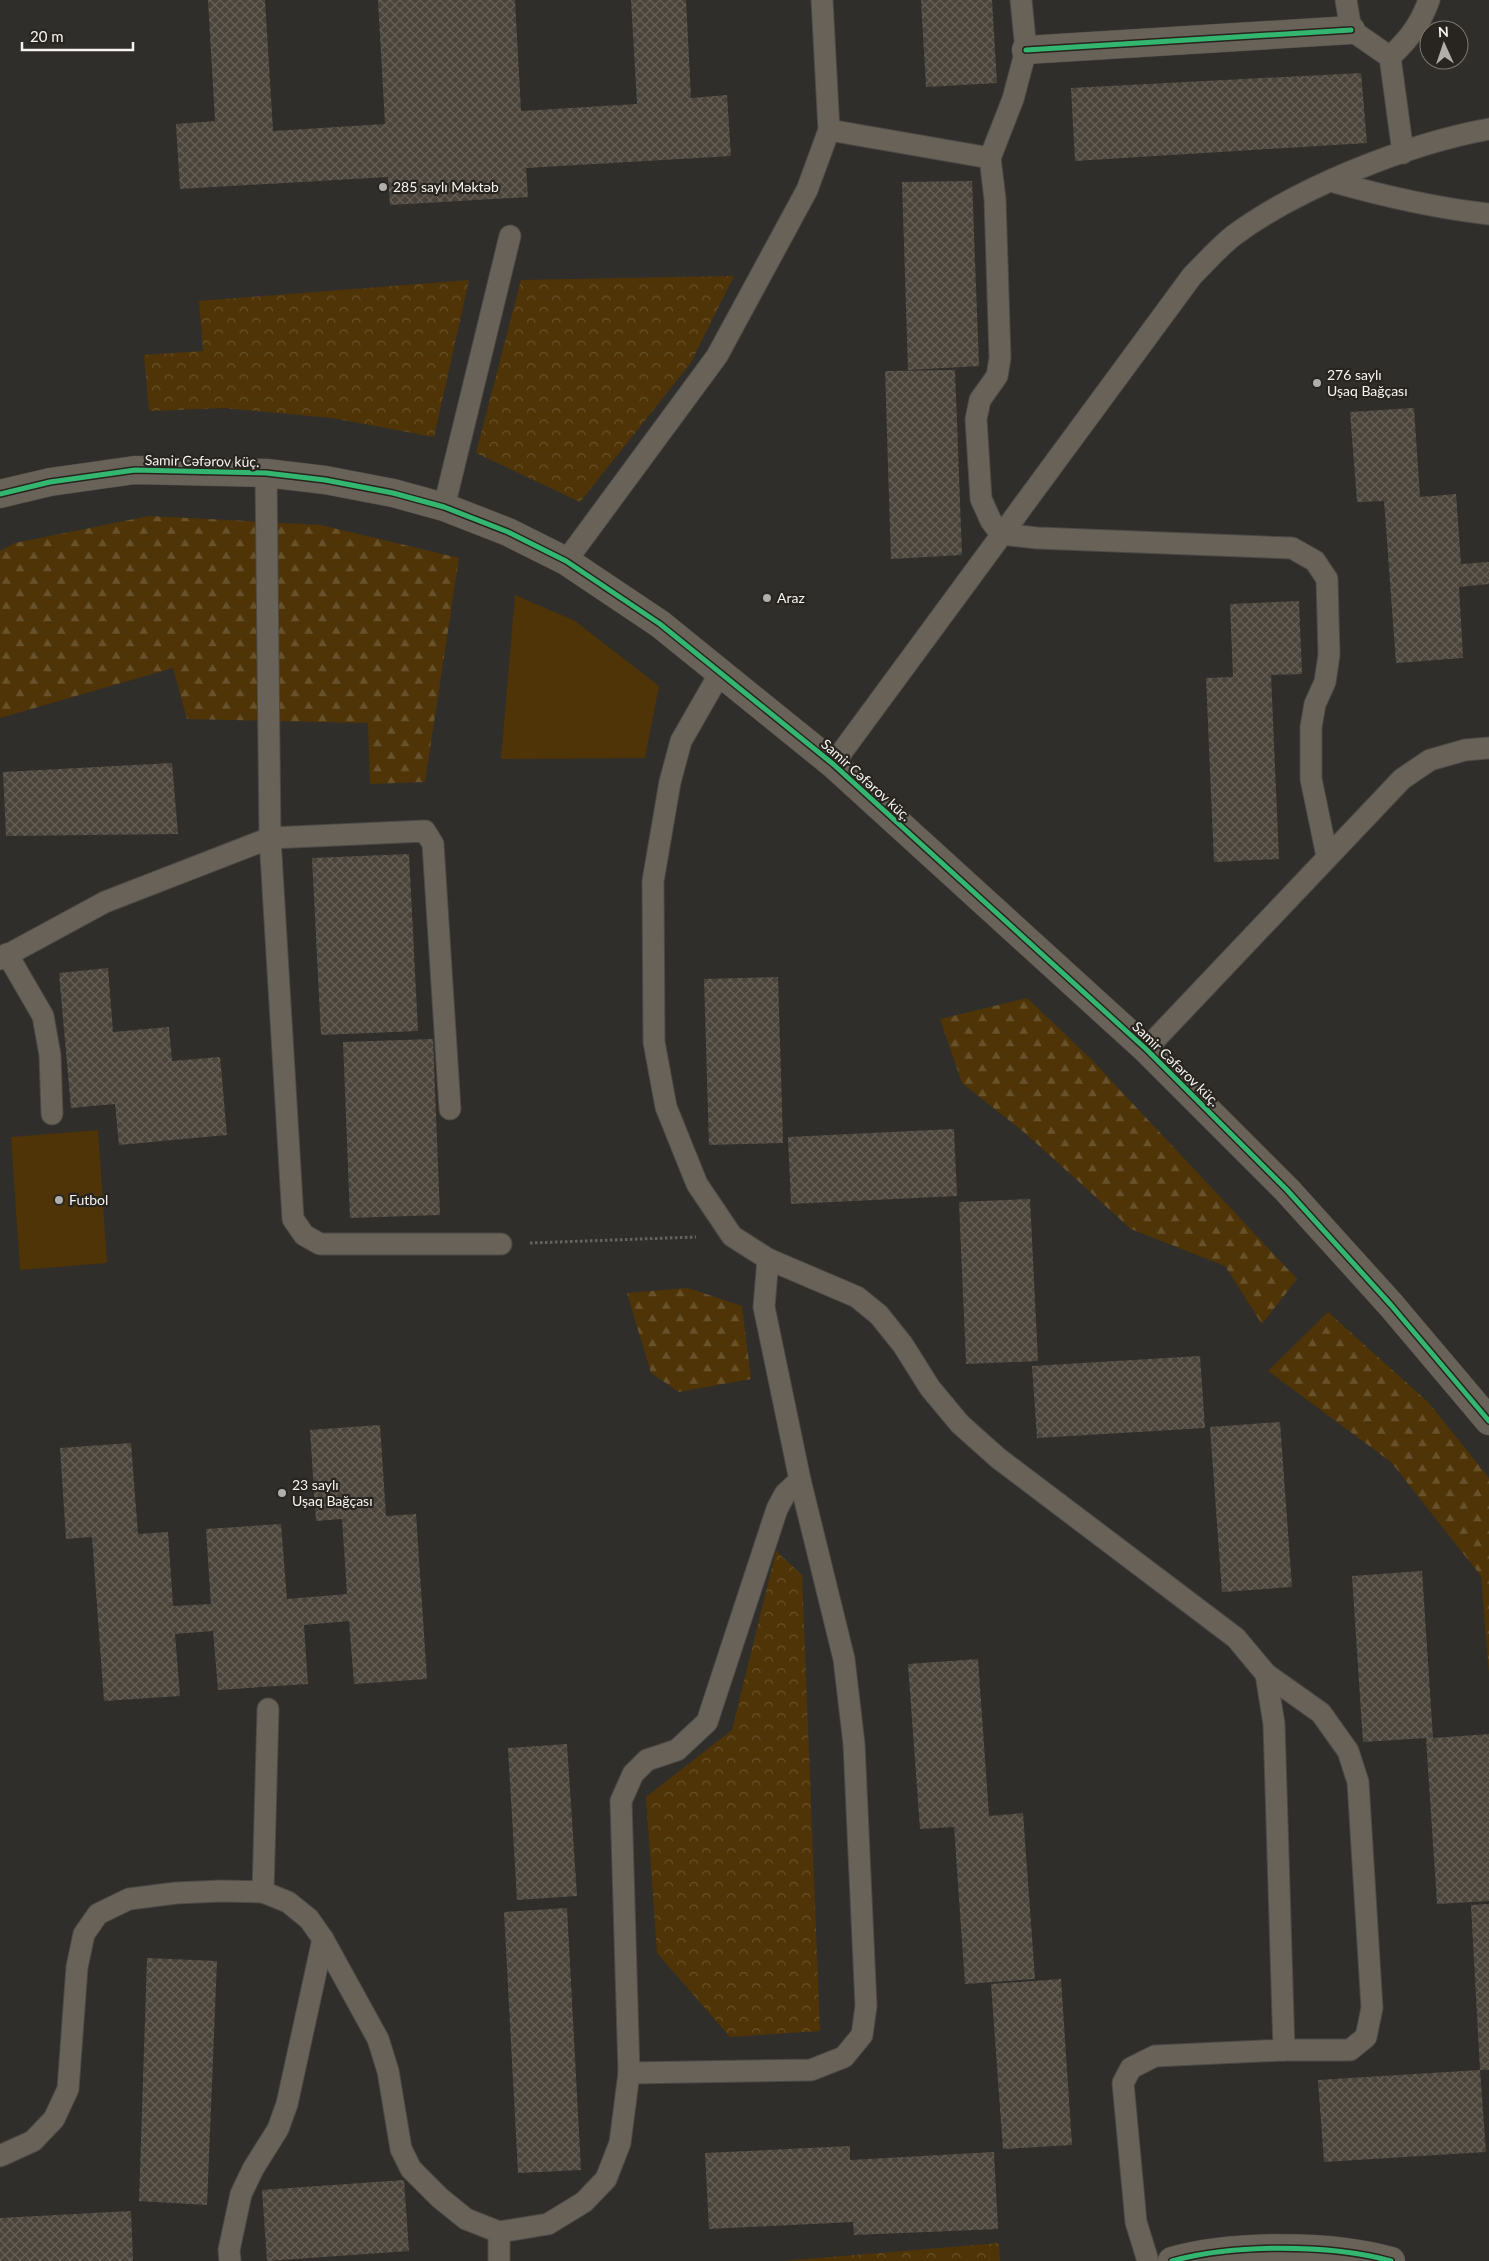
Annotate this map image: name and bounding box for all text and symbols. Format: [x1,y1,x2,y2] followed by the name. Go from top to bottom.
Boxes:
[22,20,134,52] scale bar
[1419,20,1469,70] north arrow
[1437,23,1449,40] text: N
[30,27,64,45] text: 20 m
[393,178,499,195] place label: 285 saylı Məktəb
[377,181,389,193] marker: 285 saylı Məktəb
[1327,366,1408,399] place label: 276 saylı Uşaq Bağçası
[1311,377,1323,389] marker: 276 saylı Uşaq Bağçası
[145,451,259,470] street label: Samir Cəfərov küç.
[777,589,805,606] place label: Araz
[761,592,773,604] marker: Araz
[818,735,915,824] street label: Samir Cəfərov küç.
[1129,1018,1223,1110] street label: Samir Cəfərov küç.
[69,1191,108,1208] place label: Futbol
[53,1194,65,1206] marker: Futbol
[292,1476,373,1509] place label: 23 saylı Uşaq Bağçası
[276,1487,288,1499] marker: 23 saylı Uşaq Bağçası

